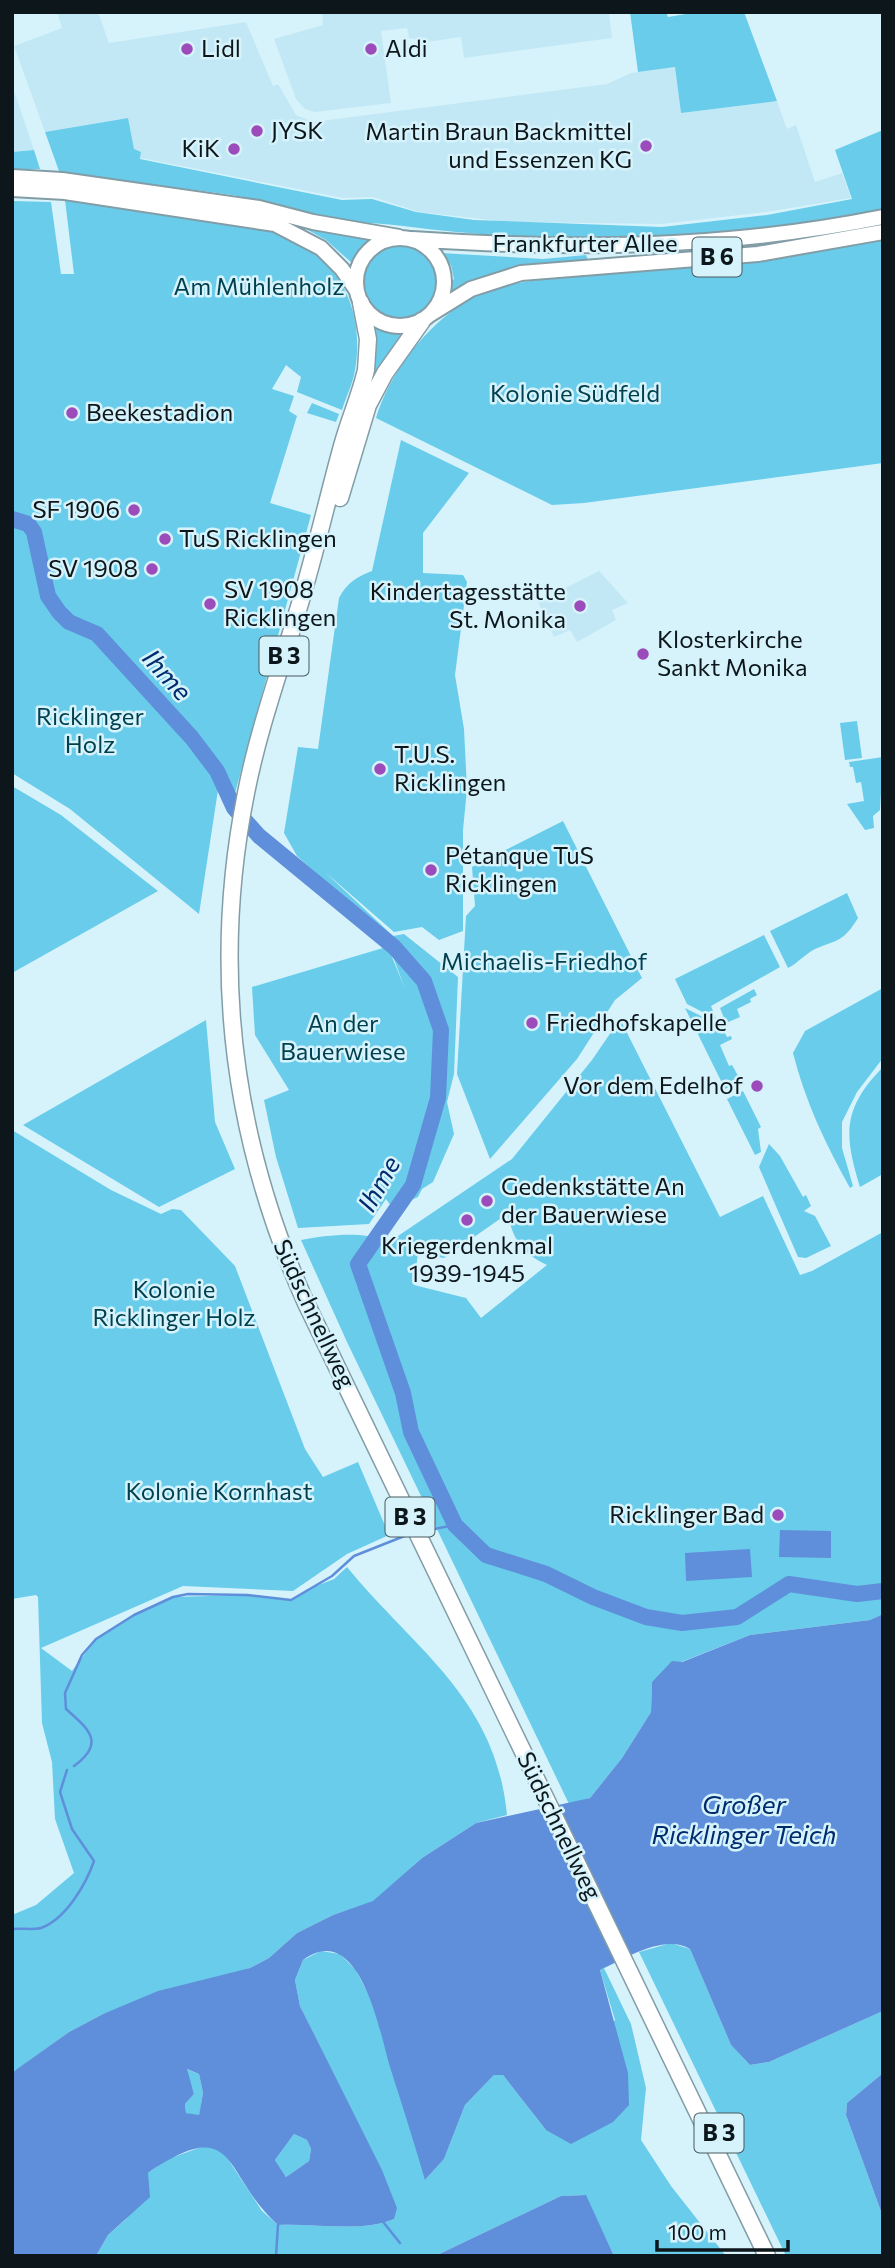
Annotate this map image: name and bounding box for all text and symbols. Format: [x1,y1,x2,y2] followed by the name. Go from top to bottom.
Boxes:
[201,33,241,62] place label: Lidl
[385,33,428,62] place label: Aldi
[179,41,195,57] marker: Lidl
[363,41,379,57] marker: Aldi
[271,115,323,144] place label: JYSK
[365,116,632,173] place label: Martin Braun Backmittel und Essenzen KG
[249,123,265,139] marker: JYSK
[182,133,220,162] place label: KiK
[638,138,654,154] marker: Martin Braun Backmittel und Essenzen KG
[226,141,242,157] marker: KiK
[492,228,678,257] street label: Frankfurter Allee
[692,238,742,276] road number: B 6
[174,271,344,300] park label: Am Mühlenholz
[490,378,660,407] park label: Kolonie Südfeld
[86,397,233,426] place label: Beekestadion
[64,405,80,421] marker: Beekestadion
[33,494,120,523] place label: SF 1906
[126,502,142,518] marker: SF 1906
[179,523,337,552] place label: TuS Ricklingen
[157,531,173,547] marker: TuS Ricklingen
[48,553,138,582] place label: SV 1908
[144,561,160,577] marker: SV 1908
[224,574,336,631] place label: SV 1908 Ricklingen
[370,576,566,633] place label: Kindertagesstätte St. Monika
[202,596,218,612] marker: SV 1908 Ricklingen
[572,598,588,614] marker: Kindertagesstätte St. Monika
[657,624,808,681] place label: Klosterkirche Sankt Monika
[260,636,308,676] road number: B 3
[137,642,199,706] water label: Ihme
[635,646,651,662] marker: Klosterkirche Sankt Monika
[36,701,144,758] park label: Ricklinger Holz
[394,739,506,796] place label: T.U.S. Ricklingen
[372,761,388,777] marker: T.U.S. Ricklingen
[445,840,594,897] place label: Pétanque TuS Ricklingen
[423,862,439,878] marker: Pétanque TuS Ricklingen
[441,946,648,975] park label: Michaelis-Friedhof
[546,1007,727,1036] place label: Friedhofskapelle
[280,1008,406,1065] park label: An der Bauerwiese
[524,1015,540,1031] marker: Friedhofskapelle
[563,1070,744,1099] place label: Vor dem Edelhof
[749,1078,765,1094] marker: Vor dem Edelhof
[350,1150,406,1216] water label: Ihme
[501,1171,685,1228] place label: Gedenkstätte An der Bauerwiese
[479,1193,495,1209] marker: Gedenkstätte An der Bauerwiese
[459,1212,475,1228] marker: Kriegerdenkmal 1939-1945
[381,1230,553,1287] place label: Kriegerdenkmal 1939-1945
[268,1234,363,1392] street label: Südschnellweg
[92,1274,256,1331] park label: Kolonie Ricklinger Holz
[125,1476,313,1505] park label: Kolonie Kornhast
[386,1498,434,1536] road number: B 3
[609,1499,764,1528] place label: Ricklinger Bad
[770,1507,786,1523] marker: Ricklinger Bad
[512,1747,609,1904] street label: Südschnellweg
[652,1788,836,1849] water label: Großer Ricklinger Teich
[694,2114,744,2152] road number: B 3
[657,2208,788,2252] scale bar
[668,2219,727,2244] text: 100 m

